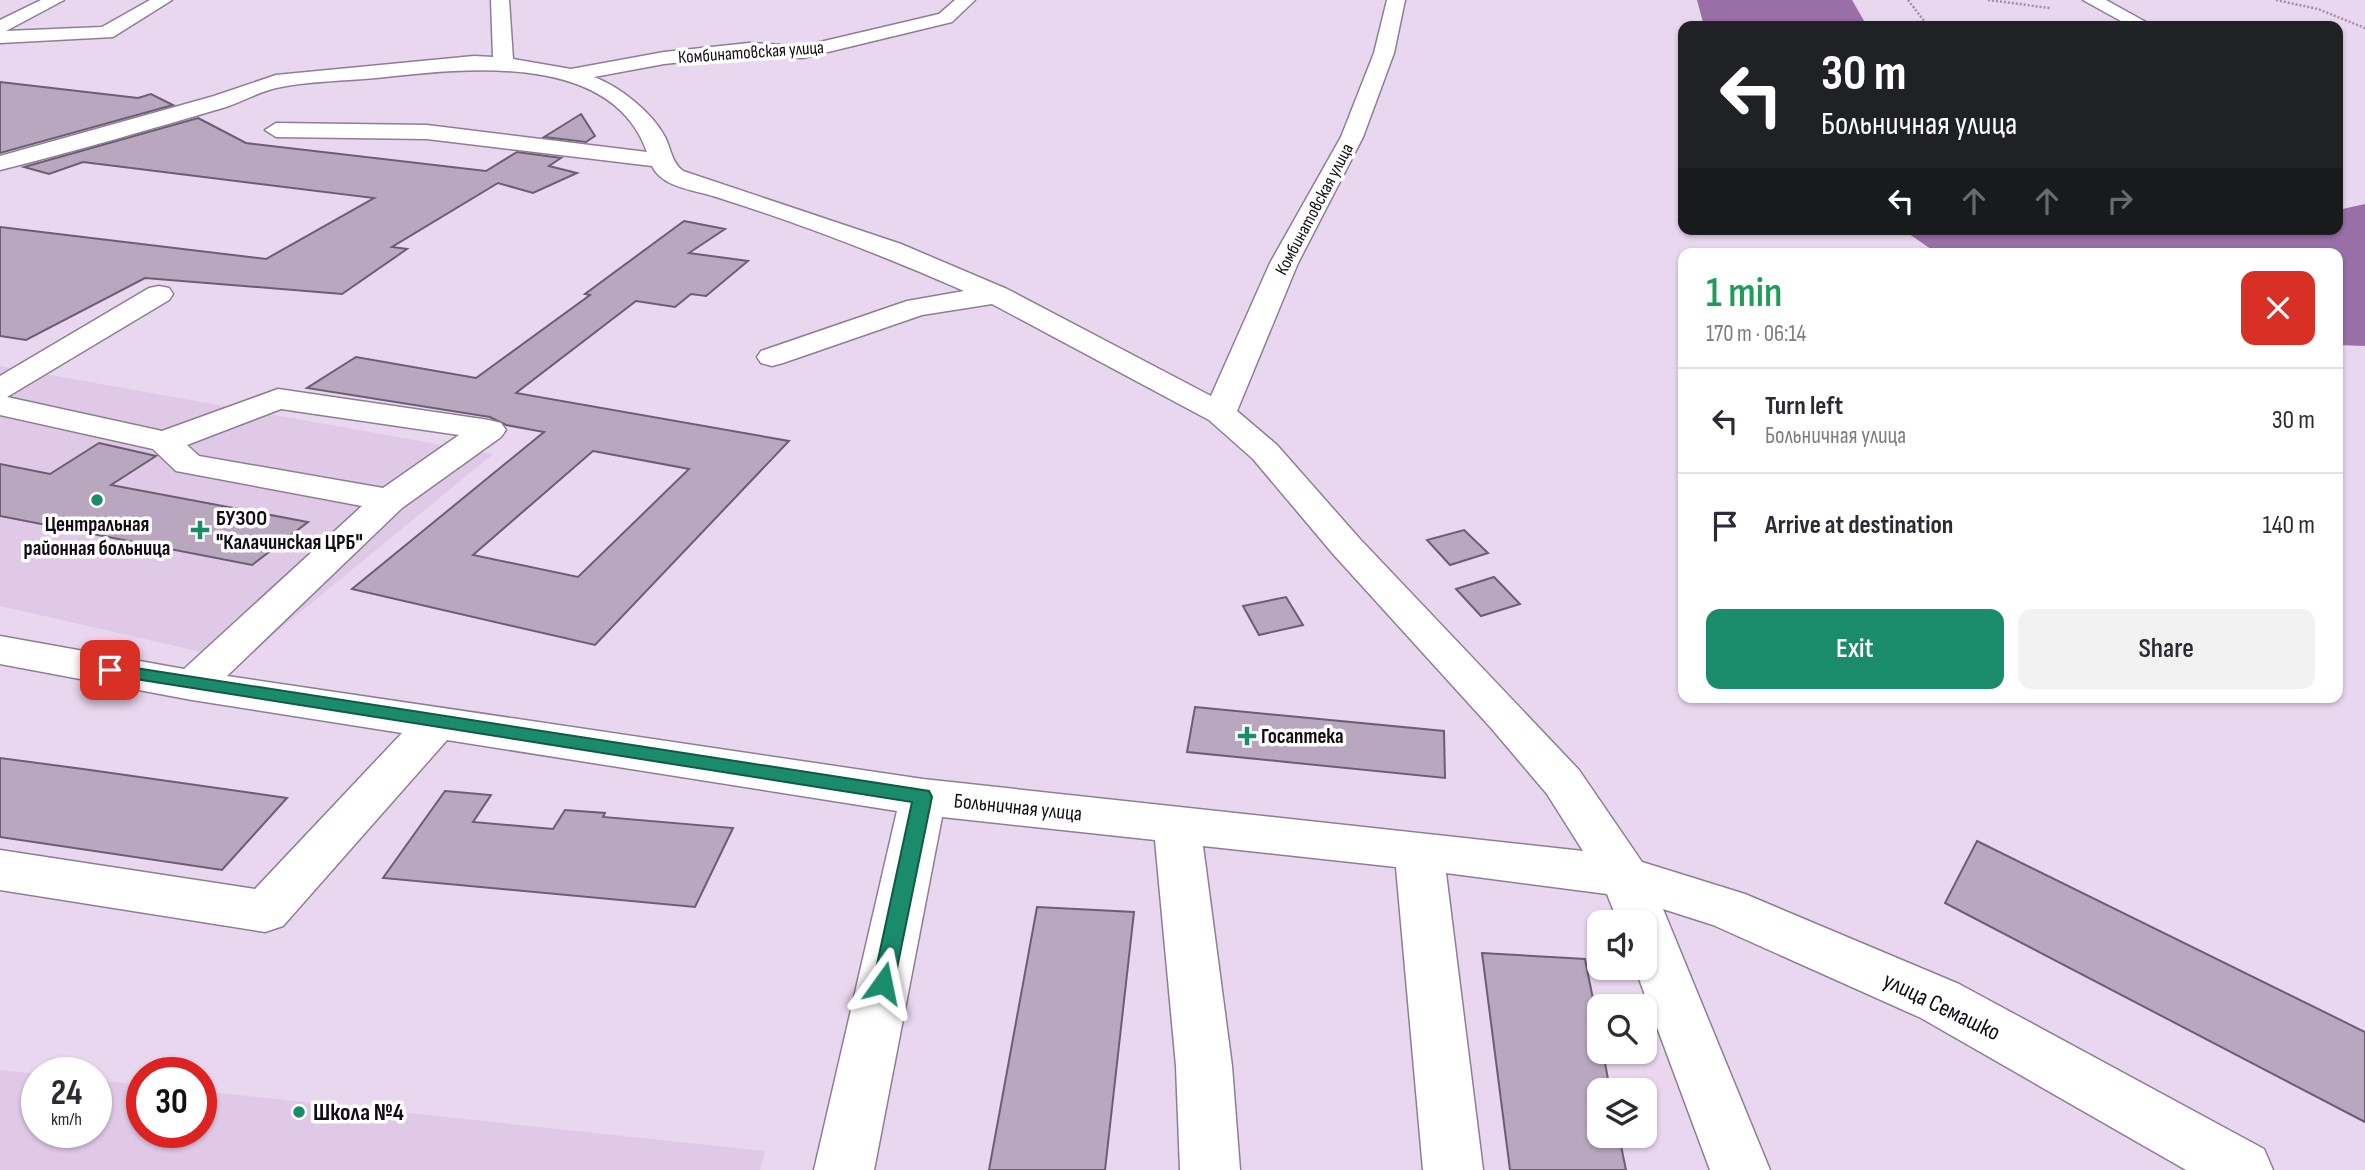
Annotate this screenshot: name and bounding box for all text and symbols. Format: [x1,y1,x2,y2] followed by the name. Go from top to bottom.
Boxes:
[677,37,825,68] street label: Комбинатовская улица
[1821,45,1906,104] text: 30 m
[1706,49,1797,140] icon: left
[1821,105,2017,144] text: Больничная улица
[1271,140,1358,279] street label: Комбинатовская улица
[1882,182,1920,220] icon: left
[1955,182,1993,220] icon: ahead
[2028,182,2066,220] icon: ahead
[2101,182,2139,220] icon: right
[1706,268,1782,319] text: 1 min
[2241,271,2315,345] button: close
[1706,320,1806,348] text: 170 m · 06:14
[1765,391,1843,422] text: Turn left
[1706,402,1744,440] icon: left
[2272,405,2315,436] text: 30 m
[1765,422,1906,450] text: Больничная улица
[89,492,105,508] marker: Центральная районная больница
[216,506,363,555] place label: БУЗОО "Калачинская ЦРБ"
[1706,507,1744,545] icon: arrive
[1765,510,1953,541] text: Arrive at destination
[2263,510,2315,541] text: 140 m
[24,512,170,561] place label: Центральная районная больница
[190,520,210,540] marker: БУЗОО "Калачинская ЦРБ"
[1706,609,2004,689] button: Exit
[2018,609,2315,689] button: Share
[80,640,140,700] pin
[91,651,129,689] icon: arrive
[1261,724,1344,749] place label: Госаптека
[1239,728,1255,744] marker: Госаптека
[953,788,1083,827] street label: Больничная улица
[1587,910,1657,1148] map controls
[1587,910,1657,980] button: sound
[846,946,920,1020] position arrow
[1879,966,2005,1047] street label: улица Семашко
[1587,994,1657,1064] button: search
[126,1057,217,1148] speed limit sign: 30
[51,1072,82,1115] text: 24
[1587,1078,1657,1148] button: layers
[313,1098,404,1127] place label: Школа №4
[291,1104,307,1120] marker: Школа №4
[51,1109,82,1130] text: km/h

